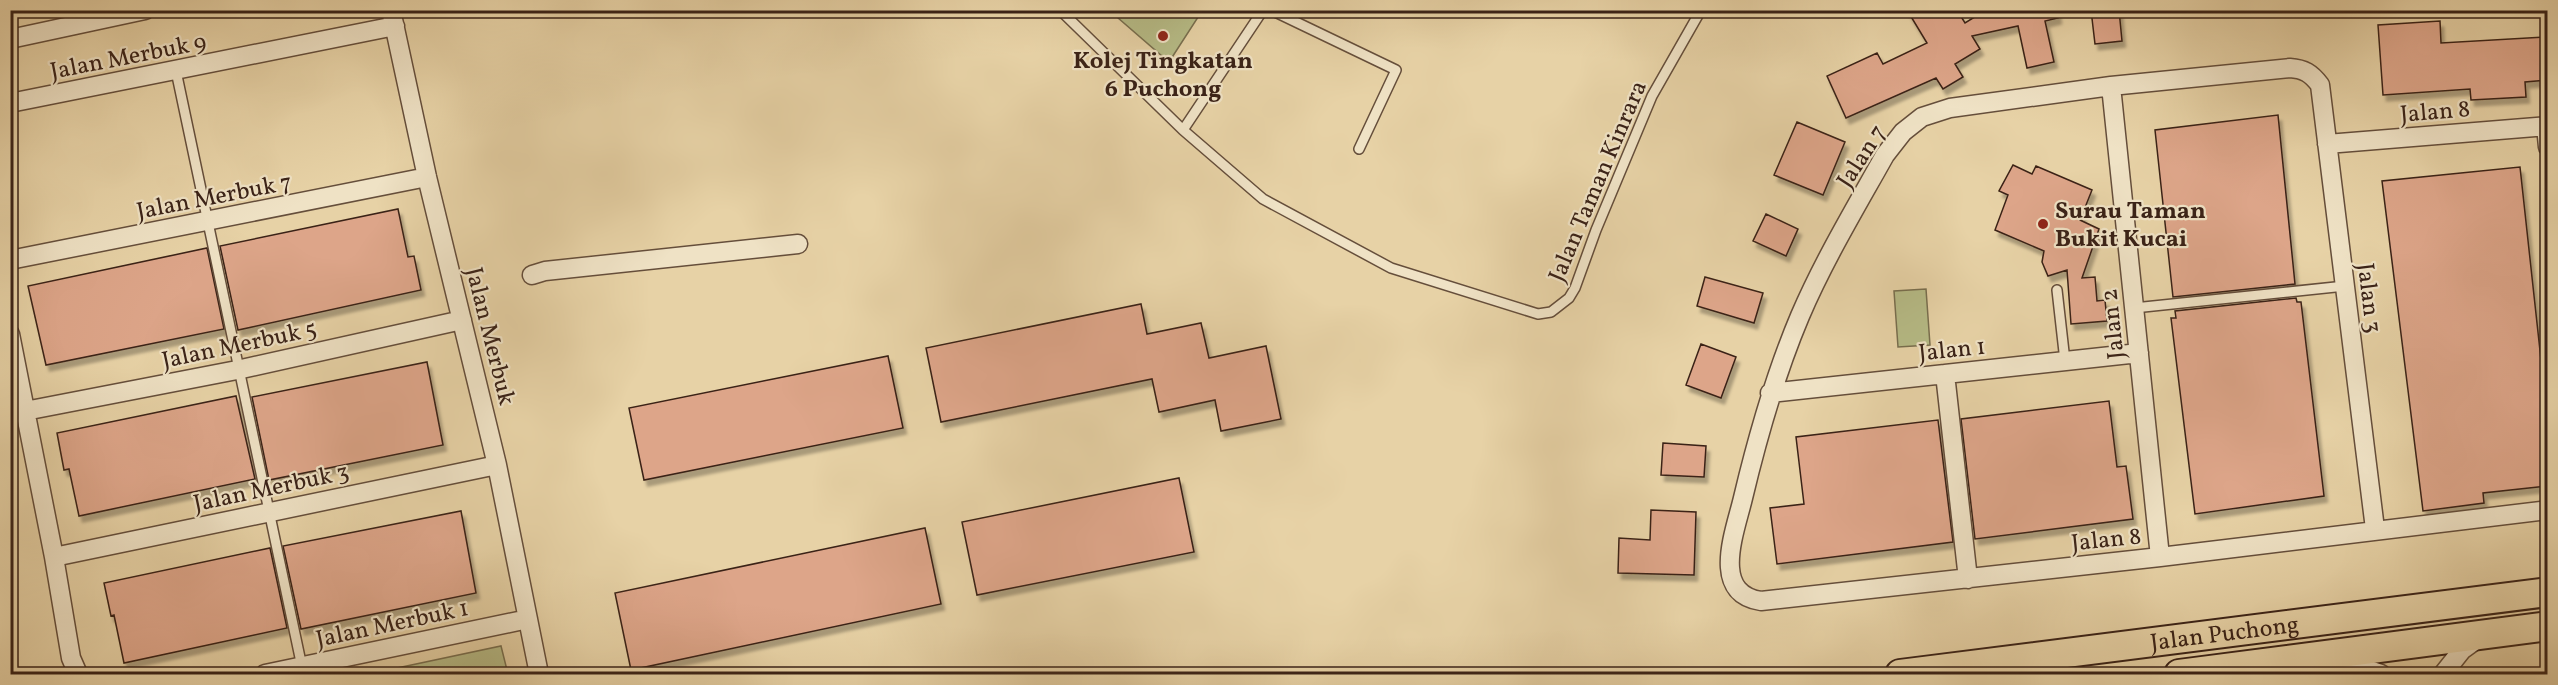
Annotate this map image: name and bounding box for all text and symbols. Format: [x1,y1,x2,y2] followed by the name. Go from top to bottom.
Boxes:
[47,26,209,90] street label: Jalan Merbuk 9
[1156,29,1170,43] marker: Kolej Tingkatan 6 Puchong
[1073,45,1253,107] place label: Kolej Tingkatan 6 Puchong
[1541,76,1657,288] street label: Jalan Taman Kinrara
[2399,93,2472,133] street label: Jalan 8
[1829,119,1896,196] street label: Jalan 7
[134,166,295,230] street label: Jalan Merbuk 7
[2055,195,2206,257] place label: Surau Taman Bukit Kucai
[2036,217,2050,231] marker: Surau Taman Bukit Kucai
[2347,261,2389,335] street label: Jalan 3
[455,264,523,409] street label: Jalan Merbuk
[2093,287,2135,361] street label: Jalan 2
[159,313,320,379] street label: Jalan Merbuk 5
[1917,331,1988,371] street label: Jalan 1
[190,456,352,522] street label: Jalan Merbuk 3
[2069,520,2143,562] street label: Jalan 8
[313,592,472,658] street label: Jalan Merbuk 1
[2148,609,2301,661] street label: Jalan Puchong

